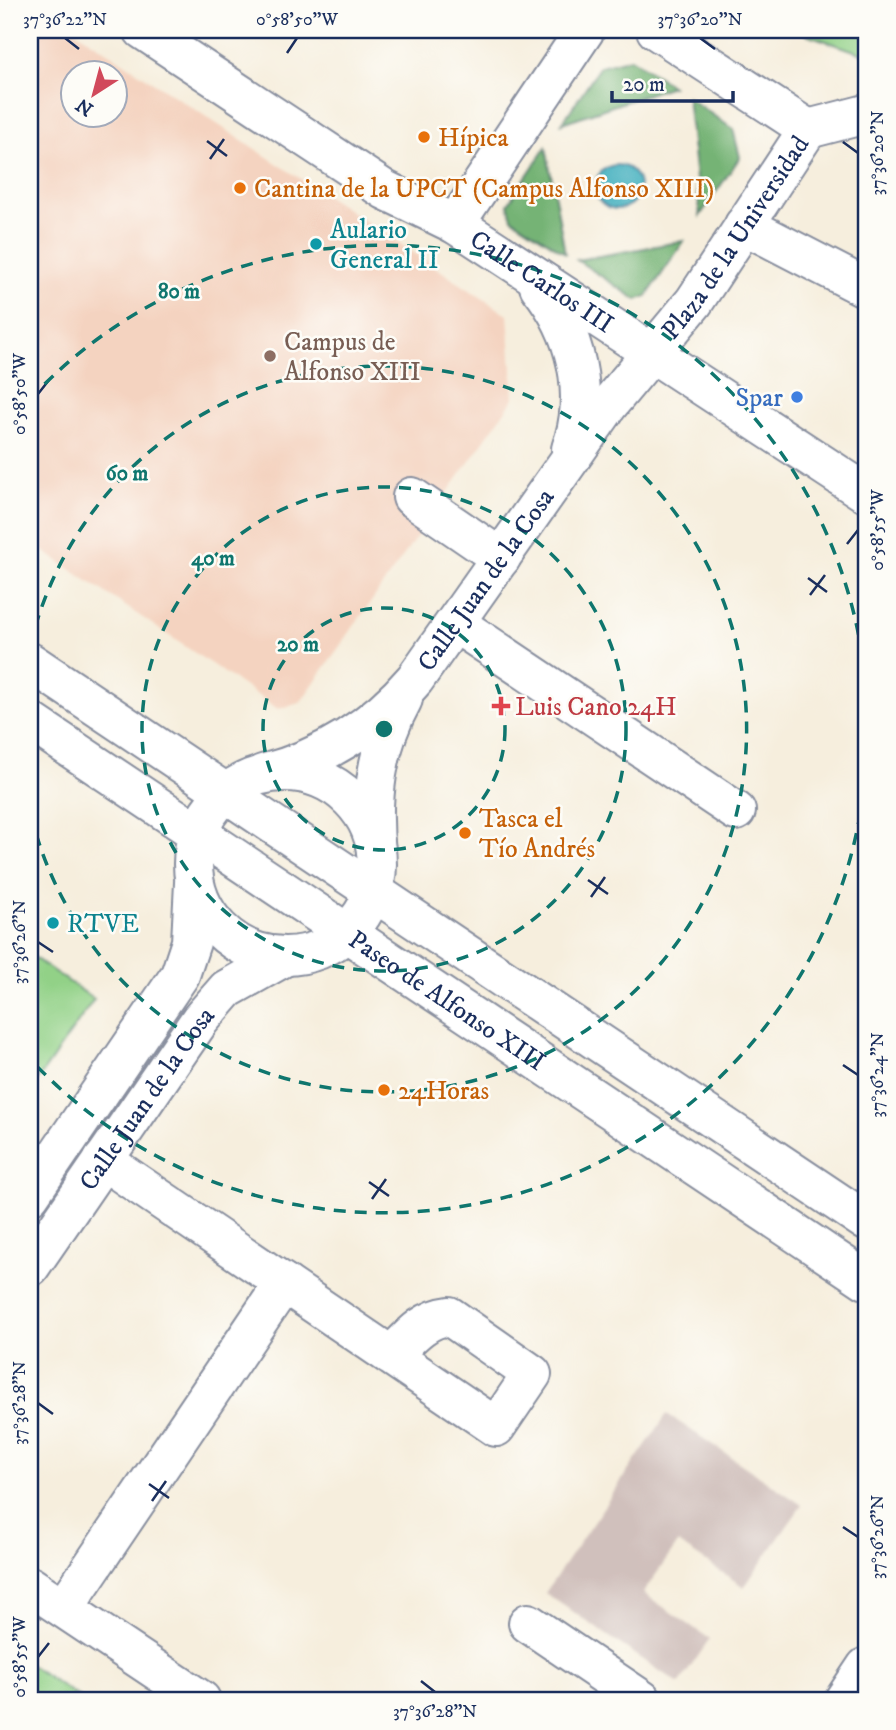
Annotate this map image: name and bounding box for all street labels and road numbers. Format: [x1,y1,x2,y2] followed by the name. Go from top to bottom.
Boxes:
[655,130,817,347] street label: Plaza de la Universidad
[463,223,619,341] street label: Calle Carlos III
[411,482,562,678] street label: Calle Juan de la Cosa
[342,924,551,1079] street label: Paseo de Alfonso XIII
[73,1000,222,1197] street label: Calle Juan de la Cosa

